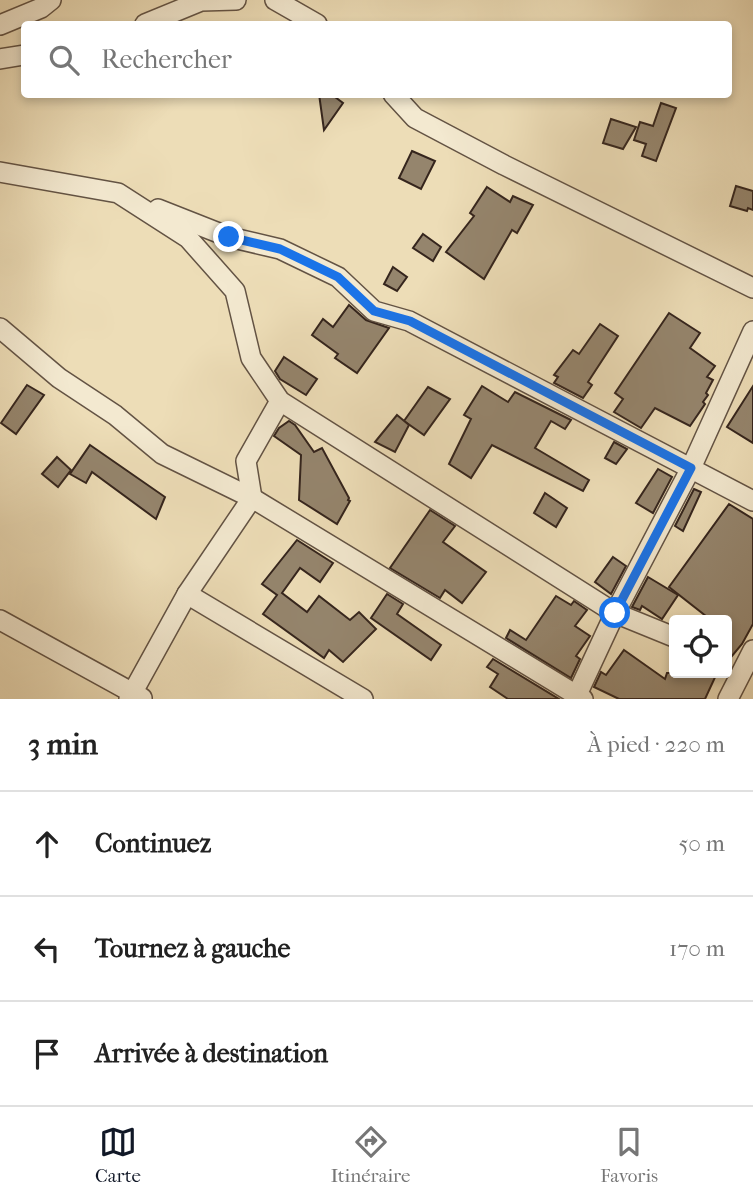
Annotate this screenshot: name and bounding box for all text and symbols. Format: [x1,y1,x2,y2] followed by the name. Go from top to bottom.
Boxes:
[21,21,732,98] search box
[45,41,83,79] icon: search
[101,44,232,75] text: Rechercher
[213,221,244,252] route end
[599,597,630,628] route start
[669,615,732,678] map controls
[669,615,732,678] button: locate
[28,727,98,762] text: 3 min
[587,731,725,758] text: À pied · 220 m
[28,825,66,863] icon: ahead
[95,828,211,859] text: Continuez
[678,830,725,857] text: 50 m
[28,930,66,968] icon: left
[95,933,290,964] text: Tournez à gauche
[669,935,725,962] text: 170 m
[28,1035,66,1073] icon: arrive
[95,1038,328,1069] text: Arrivée à destination
[95,1123,141,1187] tab: Carte
[331,1123,410,1187] tab: Itinéraire
[600,1123,658,1187] tab: Favoris

